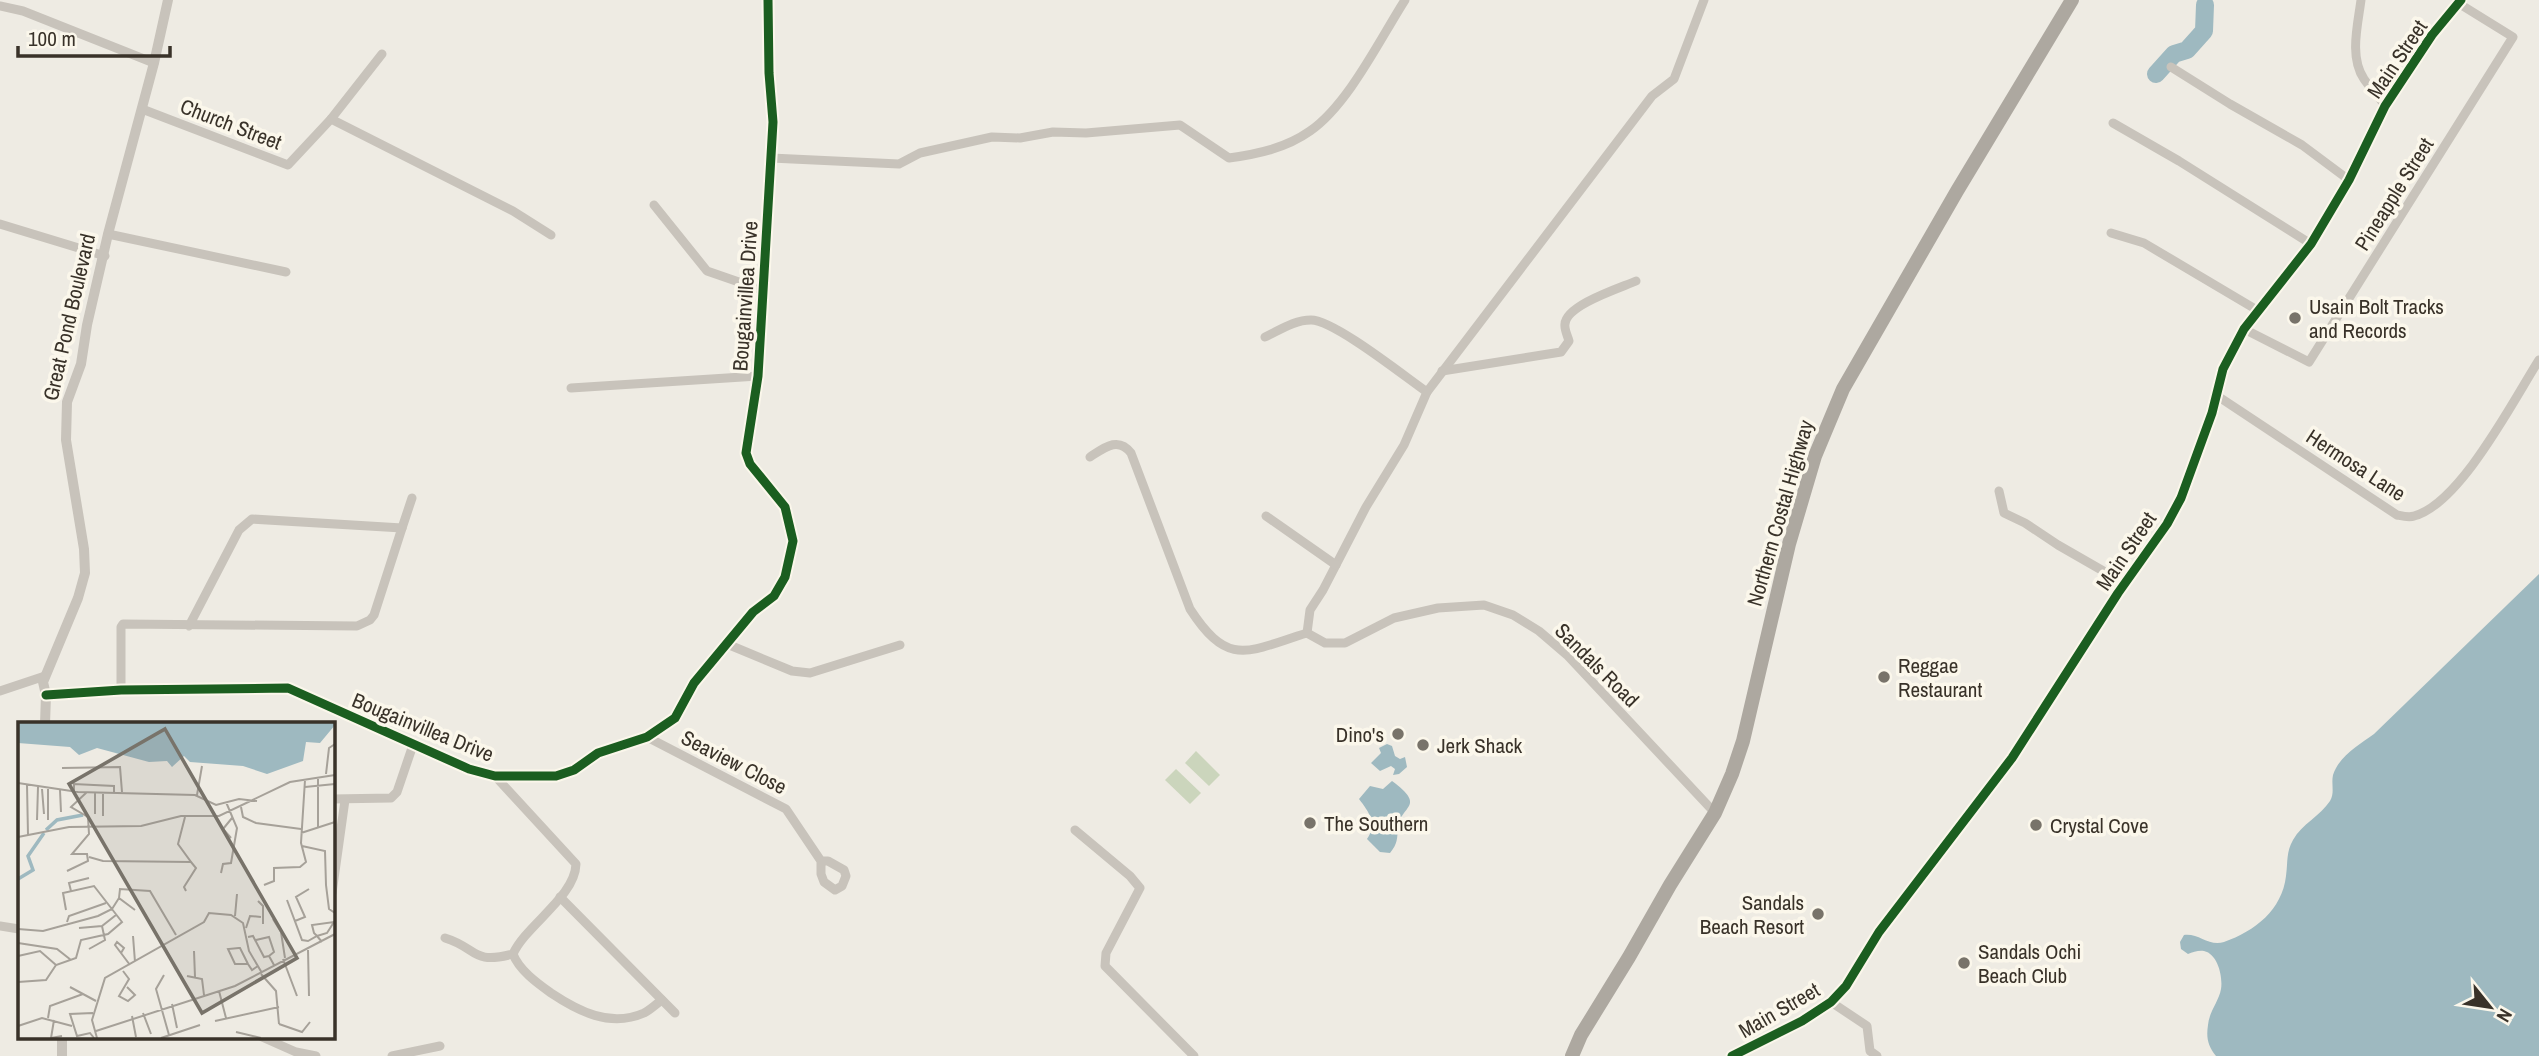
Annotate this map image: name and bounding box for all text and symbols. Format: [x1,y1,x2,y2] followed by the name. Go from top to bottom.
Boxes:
[18,14,170,58] scale bar
[2360,14,2434,104] street label: Main Street
[28,24,76,53] text: 100 m
[176,91,286,157] street label: Church Street
[2348,132,2440,256] street label: Pineapple Street
[725,220,765,372] street label: Bougainvillea Drive
[36,231,102,403] street label: Great Pond Boulevard
[2309,292,2444,345] place label: Usain Bolt Tracks and Records
[2287,310,2303,326] marker: Usain Bolt Tracks and Records
[1740,416,1821,609] street label: Northern Costal Highway
[2301,422,2411,508] street label: Hermosa Lane
[2089,506,2163,596] street label: Main Street
[1549,617,1645,713] street label: Sandals Road
[1898,651,1982,704] place label: Reggae Restaurant
[1876,669,1892,685] marker: Reggae Restaurant
[348,685,498,769] street label: Bougainvillea Drive
[1336,720,1384,749] place label: Dino's
[18,722,334,1038] inset map
[676,723,792,801] street label: Seaview Close
[1390,726,1406,742] marker: Dino's
[1437,731,1523,760] place label: Jerk Shack
[1415,737,1431,753] marker: Jerk Shack
[1324,809,1428,838] place label: The Southern
[2050,811,2149,840] place label: Crystal Cove
[1302,815,1318,831] marker: The Southern
[2028,817,2044,833] marker: Crystal Cove
[1700,888,1804,941] place label: Sandals Beach Resort
[1810,906,1826,922] marker: Sandals Beach Resort
[1978,937,2081,990] place label: Sandals Ochi Beach Club
[1956,955,1972,971] marker: Sandals Ochi Beach Club
[2455,972,2525,1042] north arrow
[1733,975,1825,1045] street label: Main Street
[2491,1004,2519,1027] text: N

